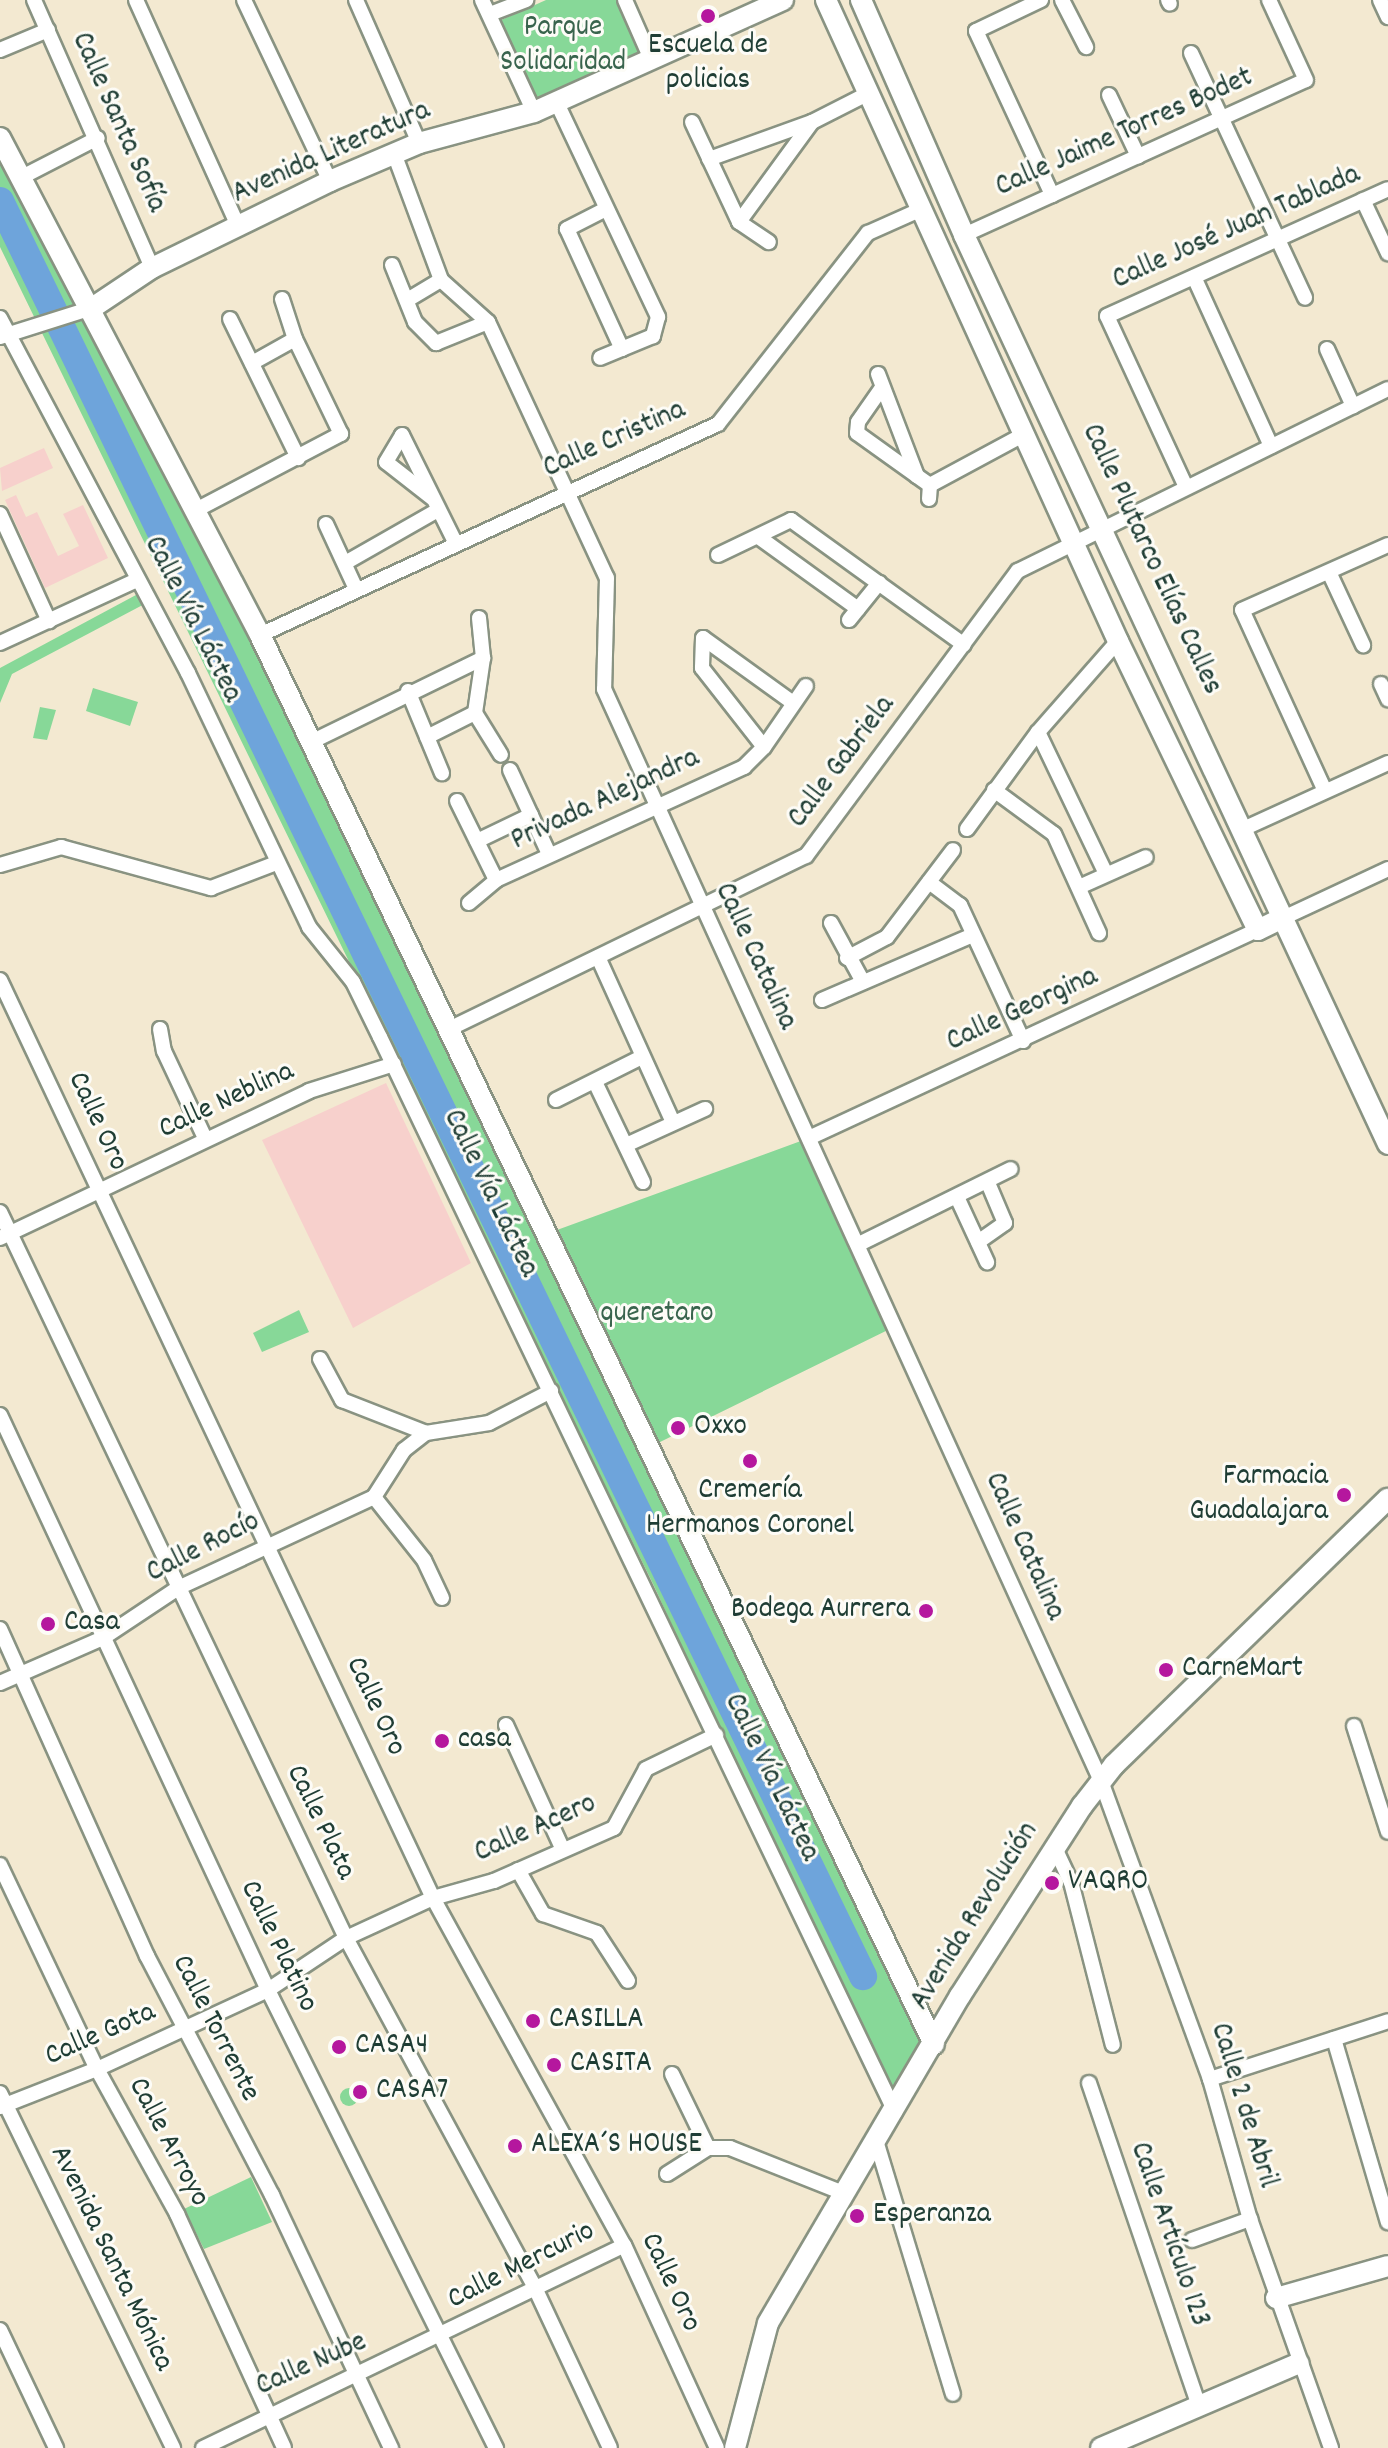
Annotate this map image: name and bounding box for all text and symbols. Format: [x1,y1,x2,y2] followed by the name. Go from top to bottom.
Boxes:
[699,7,717,25] marker: Escuela de policias
[500,11,626,82] park label: Parque Solidaridad
[61,27,173,219] street label: Calle Santa Sofía
[648,29,768,100] place label: Escuela de policias
[991,61,1259,207] street label: Calle Jaime Torres Bodet
[227,94,437,214] street label: Avenida Literatura
[1108,158,1366,300] street label: Calle José Juan Tablada
[538,394,692,488] street label: Calle Cristina
[1071,419,1229,701] street label: Calle Plutarco Elías Calles
[134,531,248,709] street label: Calle Vía Láctea
[782,690,904,836] street label: Calle Gabriela
[506,742,706,860] street label: Privada Alejandra
[704,878,804,1036] street label: Calle Catalina
[942,960,1104,1062] street label: Calle Georgina
[154,1055,300,1149] street label: Calle Neblina
[58,1067,134,1177] street label: Calle Oro
[433,1104,545,1284] street label: Calle Vía Láctea
[600,1297,714,1333] park label: queretaro
[694,1410,747,1446] place label: Oxxo
[669,1419,687,1437] marker: Oxxo
[741,1452,759,1470] marker: Cremería Hermanos Coronel
[1189,1460,1328,1530] place label: Farmacia Guadalajara
[974,1468,1072,1626] street label: Calle Catalina
[646,1474,854,1544] place label: Cremería Hermanos Coronel
[1335,1486,1353,1504] marker: Farmacia Guadalajara
[141,1505,267,1593] street label: Calle Rocío
[731,1593,910,1629] place label: Bodega Aurrera
[917,1602,935,1620] marker: Bodega Aurrera
[64,1606,120,1642] place label: Casa
[39,1615,57,1633] marker: Casa
[336,1652,412,1762] street label: Calle Oro
[1182,1652,1303,1688] place label: CarneMart
[1157,1661,1175,1679] marker: CarneMart
[714,1688,826,1868] street label: Calle Vía Láctea
[458,1723,511,1759] place label: casa
[433,1732,451,1750] marker: casa
[276,1760,362,1886] street label: Calle Plata
[470,1787,602,1873] street label: Calle Acero
[904,1816,1048,2018] street label: Avenida Revolución
[1068,1865,1148,1901] place label: VAQRO
[1043,1874,1061,1892] marker: VAQRO
[230,1875,324,2019] street label: Calle Platino
[162,1950,266,2108] street label: Calle Torrente
[40,1996,162,2076] street label: Calle Gota
[549,2003,644,2039] place label: CASILLA
[524,2012,542,2030] marker: CASILLA
[1200,2019,1284,2193] street label: Calle 2 de Abril
[355,2029,428,2065] place label: CASA4
[330,2038,348,2056] marker: CASA4
[570,2047,652,2083] place label: CASITA
[545,2056,563,2074] marker: CASITA
[118,2072,216,2214] street label: Calle Arroyo
[376,2074,448,2110] place label: CASA7
[351,2083,369,2101] marker: CASA7
[531,2128,702,2164] place label: ALEXA´S HOUSE
[506,2137,524,2155] marker: ALEXA´S HOUSE
[1120,2138,1216,2332] street label: Calle Artículo 123
[40,2141,180,2377] street label: Avenida Santa Mónica
[873,2198,991,2234] place label: Esperanza
[848,2207,866,2225] marker: Esperanza
[442,2215,602,2319] street label: Calle Mercurio
[631,2228,707,2338] street label: Calle Oro
[251,2326,373,2406] street label: Calle Nube

